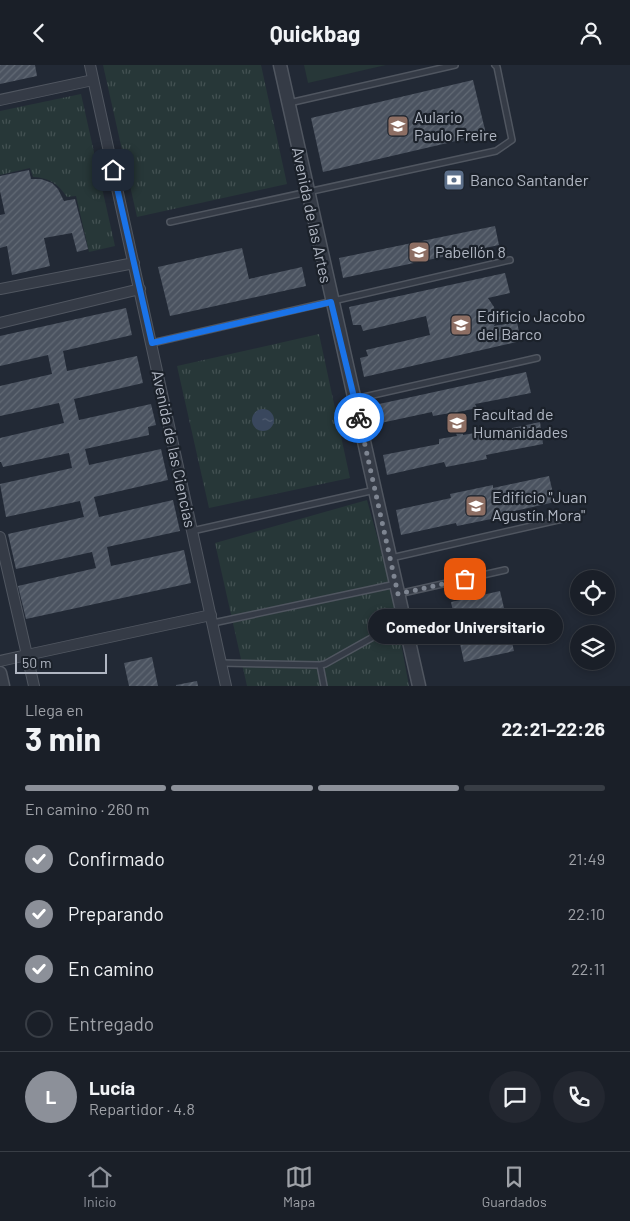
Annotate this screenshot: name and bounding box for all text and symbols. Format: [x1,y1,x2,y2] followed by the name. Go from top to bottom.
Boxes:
[25,19,53,47] icon: back
[577,19,605,47] icon: person
[270,20,360,46] text: Quickbag
[414,107,497,144] place label: Aulario Paulo Freire
[386,114,410,138] school or university icon: Aulario Paulo Freire
[289,145,336,285] street label: Avenida de las Artes
[92,149,134,191] pin
[99,156,127,184] icon: home
[442,168,466,192] bank icon: Banco Santander
[470,170,589,189] place label: Banco Santander
[407,240,431,264] school or university icon: Pabellón 8
[435,242,506,261] place label: Pabellón 8
[477,306,585,343] place label: Edificio Jacobo del Barco
[449,313,473,337] school or university icon: Edificio Jacobo del Barco
[149,369,200,529] street label: Avenida de las Ciencias
[334,393,384,443] courier
[345,404,373,432] icon: bike
[473,404,568,441] place label: Facultad de Humanidades
[445,411,469,435] school or university icon: Facultad de Humanidades
[492,487,587,524] place label: Edificio "Juan Agustín Mora"
[464,494,488,518] school or university icon: Edificio "Juan Agustín Mora"
[444,558,486,600] pin
[451,565,479,593] icon: bag
[570,570,615,670] map controls
[570,570,615,615] button: locate
[368,609,562,644] callout: Comedor Universitario
[386,617,545,636] text: Comedor Universitario
[570,625,615,670] button: layers
[15,651,108,674] scale bar
[22,654,51,671] text: 50 m
[25,700,83,719] text: Llega en
[501,717,605,740] text: 22:21–22:26
[25,719,101,757] text: 3 min
[25,799,150,818] text: En camino · 260 m
[25,845,53,873] icon: check
[68,847,165,870] text: Confirmado
[568,849,605,868] text: 21:49
[25,900,53,928] icon: check
[68,902,164,925] text: Preparando
[568,904,605,923] text: 22:10
[25,955,53,983] icon: check
[68,957,154,980] text: En camino
[571,959,605,978] text: 22:11
[68,1012,154,1035] text: Entregado
[489,1071,541,1123] button: chat
[553,1071,605,1123] button: phone
[89,1076,135,1099] text: Lucía
[46,1085,56,1108] text: L
[89,1099,195,1118] text: Repartidor · 4.8
[83,1163,117,1210] tab: Inicio
[283,1163,315,1210] tab: Mapa
[482,1163,547,1210] tab: Guardados

